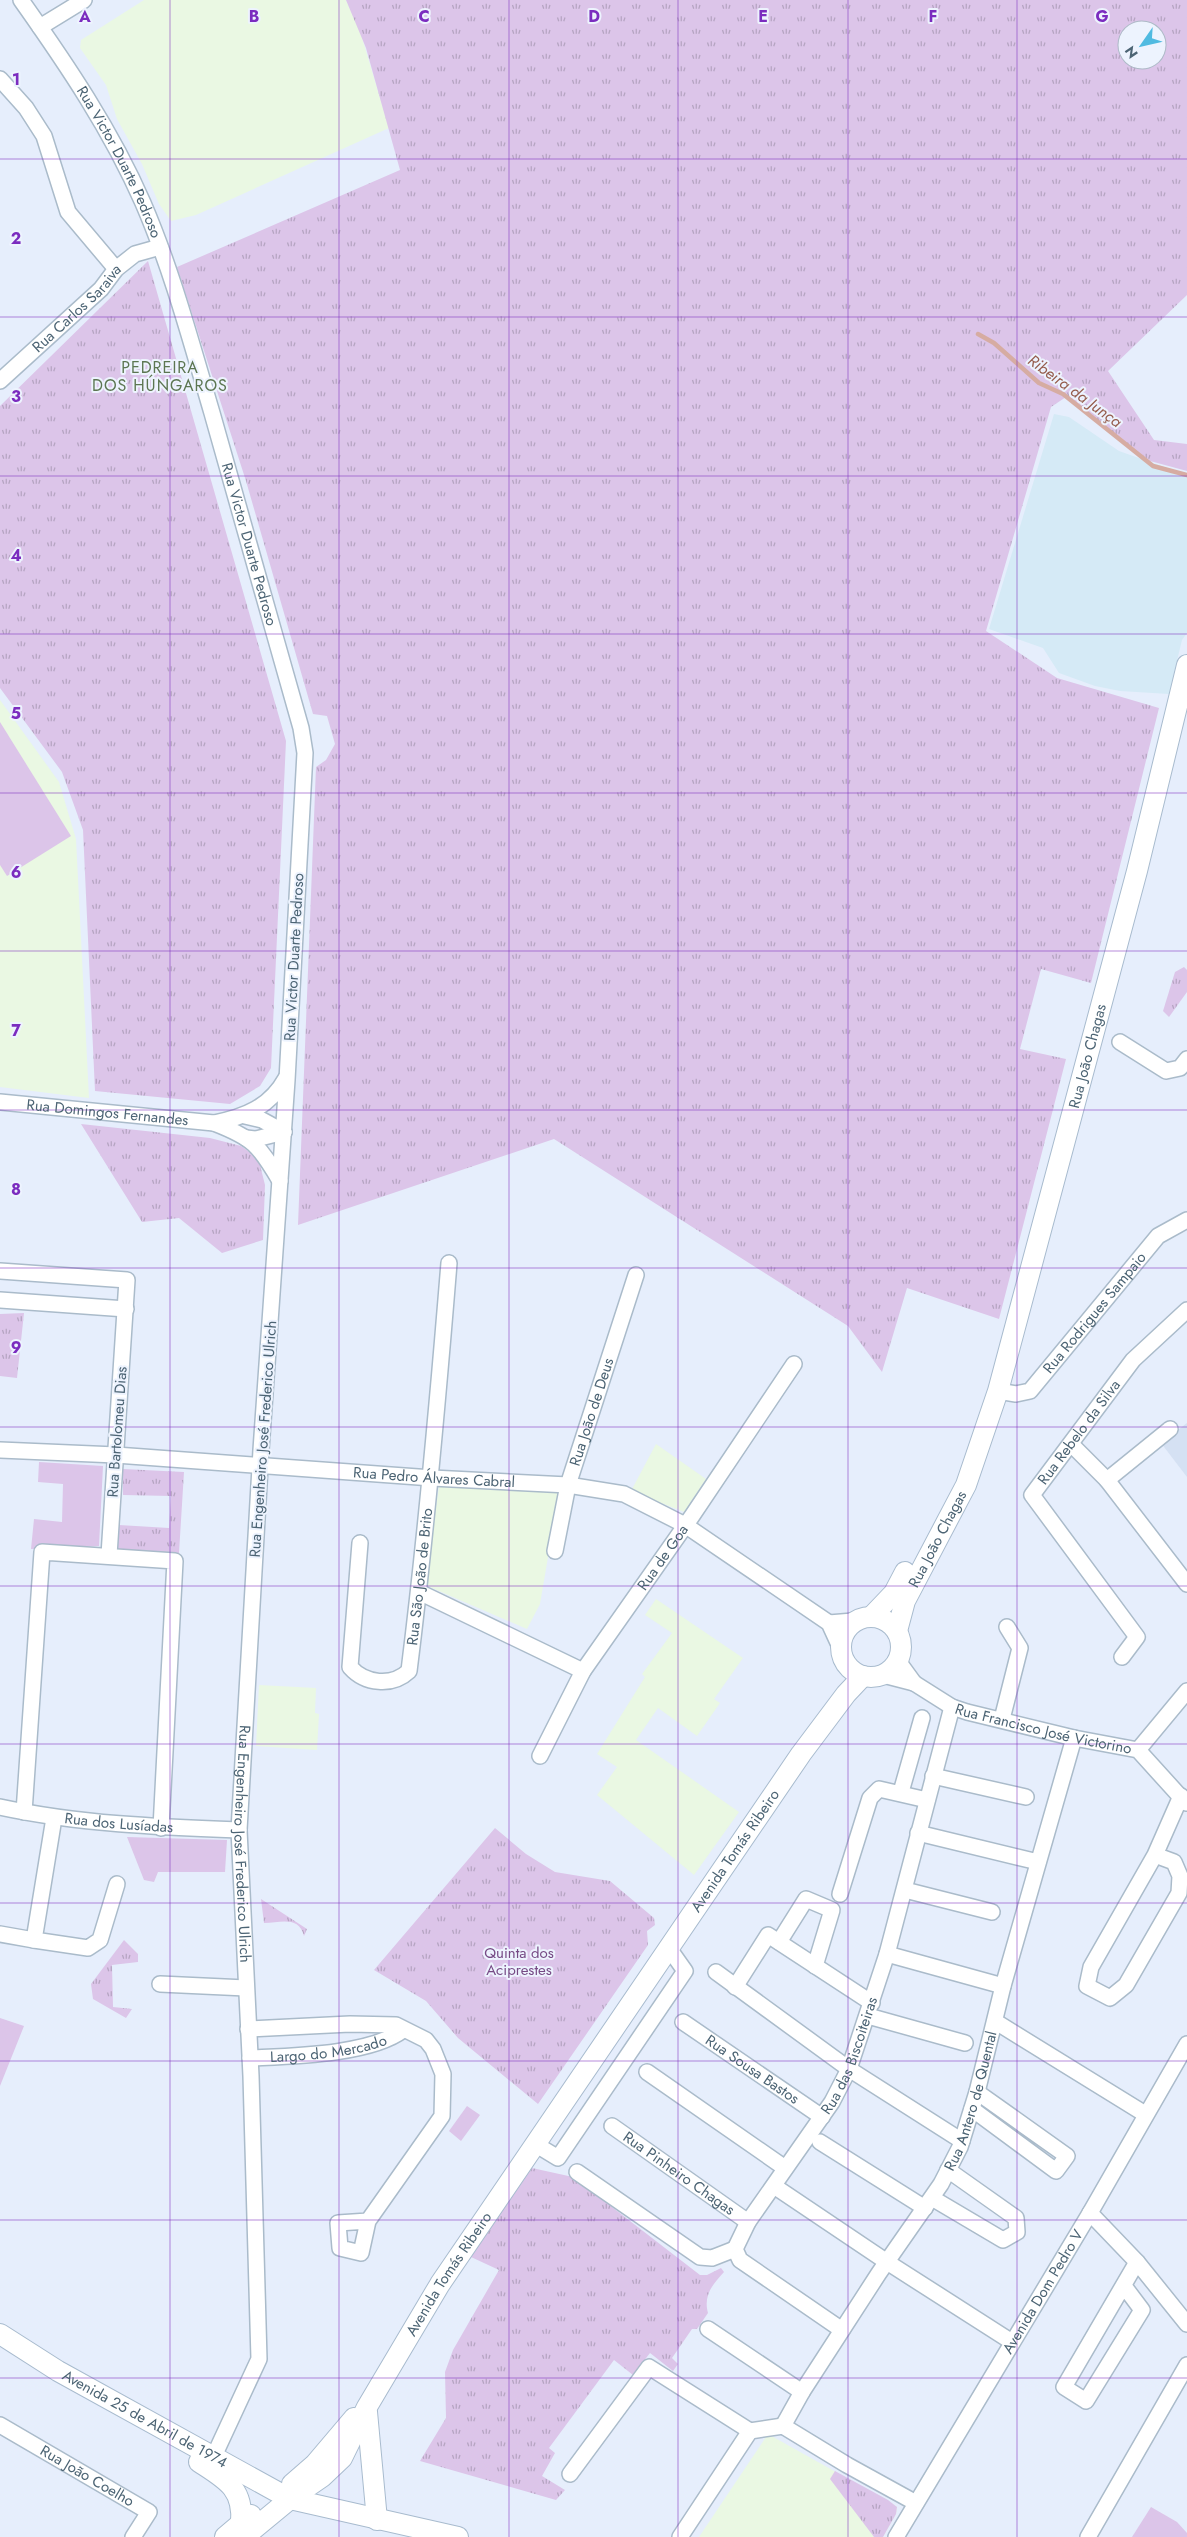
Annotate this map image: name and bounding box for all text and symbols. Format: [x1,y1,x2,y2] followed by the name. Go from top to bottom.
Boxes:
[78,5,91,28] text: A
[249,5,259,28] text: B
[418,5,430,28] text: C
[588,5,600,28] text: D
[758,5,768,28] text: E
[929,5,937,28] text: F
[1095,5,1109,28] text: G
[1117,20,1167,70] north arrow
[1120,42,1143,62] text: N
[12,68,20,91] text: 1
[71,82,167,241] street label: Rua Victor Duarte Pedroso
[11,227,21,250] text: 2
[27,258,126,358] street label: Rua Carlos Saraiva
[1023,349,1127,433] water label: Ribeira da Junça
[92,356,228,397] district label: PEDREIRA DOS HÚNGAROS
[11,385,21,408] text: 3
[216,460,283,628] street label: Rua Victor Duarte Pedroso
[10,544,22,567] text: 4
[11,702,21,725] text: 5
[11,861,21,884] text: 6
[279,873,309,1041] street label: Rua Victor Duarte Pedroso
[1063,1002,1112,1111] street label: Rua João Chagas
[11,1019,21,1042] text: 7
[26,1094,189,1131] street label: Rua Domingos Fernandes
[11,1178,21,1201] text: 8
[1038,1247,1151,1378] street label: Rua Rodrigues Sampaio
[244,1320,282,1558] street label: Rua Engenheiro José Frederico Ulrich
[11,1336,21,1359] text: 9
[564,1355,619,1469] street label: Rua João de Deus
[101,1366,133,1498] street label: Rua Bartolomeu Dias
[1032,1375,1126,1489] street label: Rua Rebelo da Silva
[352,1461,516,1493] street label: Rua Pedro Álvares Cabral
[903,1487,972,1592] street label: Rua João Chagas
[401,1507,438,1647] street label: Rua São João de Brito
[632,1520,694,1595] street label: Rua de Goa
[952,1698,1133,1760] street label: Rua Francisco José Victorino
[228,1725,256,1963] street label: Rua Engenheiro José Frederico Ulrich
[685,1785,785,1917] street label: Avenida Tomás Ribeiro
[63,1807,174,1838] street label: Rua dos Lusíadas
[484,1942,554,1981] park label: Quinta dos Aciprestes
[815,1994,883,2119] street label: Rua das Biscoiteiras
[270,2029,390,2068] street label: Largo do Mercado
[701,2029,804,2109] street label: Rua Sousa Bastos
[939,2029,1003,2175] street label: Rua Antero de Quental
[619,2126,739,2220] street label: Rua Pinheiro Chagas
[400,2207,497,2340] street label: Avenida Tomás Ribeiro
[997,2225,1089,2358] street label: Avenida Dom Pedro V
[58,2364,232,2474] street label: Avenida 25 de Abril de 1974
[36,2440,138,2512] street label: Rua João Coelho

